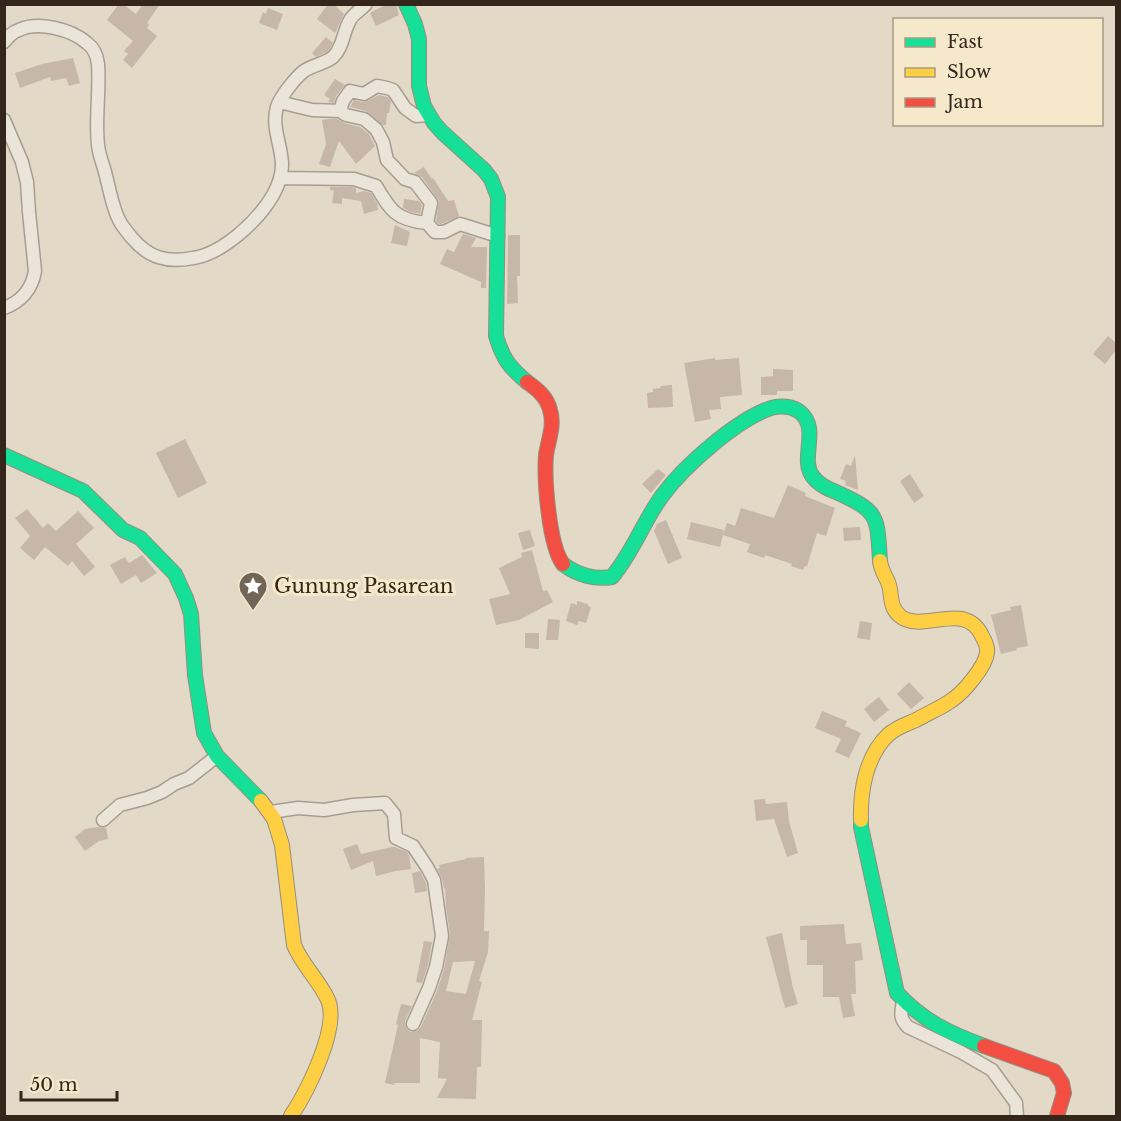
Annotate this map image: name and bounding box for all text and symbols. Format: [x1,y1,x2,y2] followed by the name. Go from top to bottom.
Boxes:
[893,18,1103,126] legend
[947,31,984,53] text: Fast
[947,61,992,83] text: Slow
[945,91,983,113] text: Jam
[237,570,269,612] place icon: Gunung Pasarean
[274,574,454,598] place label: Gunung Pasarean
[21,1064,117,1102] scale bar
[30,1074,78,1096] text: 50 m

